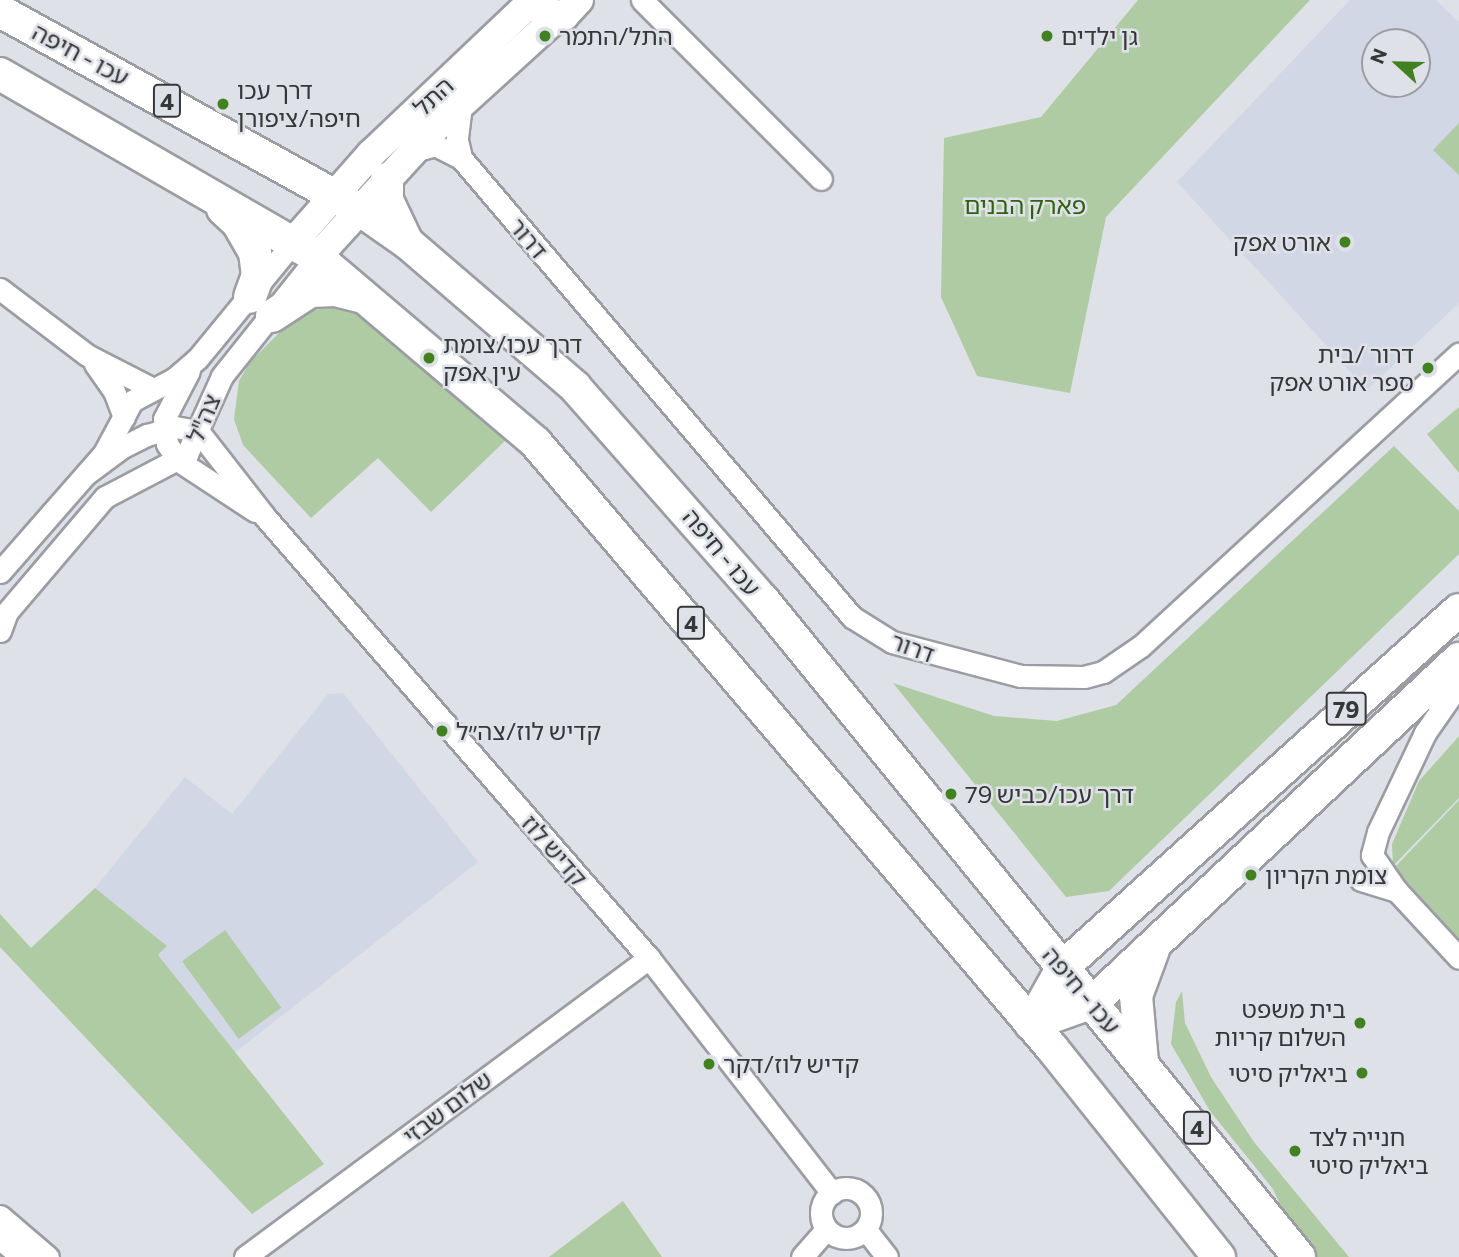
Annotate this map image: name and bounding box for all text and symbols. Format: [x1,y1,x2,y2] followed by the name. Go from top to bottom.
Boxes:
[28,17,134,91] street label: עכו - חיפה
[559,22,673,50] place label: התל/התמר
[1061,22,1138,50] place label: גן ילדים
[537,28,553,44] marker: התל/התמר
[1039,28,1055,44] marker: גן ילדים
[1361,28,1431,98] north arrow
[1365,45,1391,67] text: N
[407,70,459,122] street label: התל
[237,76,361,132] place label: דרך עכו חיפה/ציפורן
[151,82,183,120] road number: 4
[215,96,231,112] marker: דרך עכו חיפה/ציפורן
[964,191,1086,219] park label: פארק הבנים
[504,212,554,264] street label: דרור
[1233,228,1331,256] place label: אורט אפק
[1337,234,1353,250] marker: אורט אפק
[443,330,582,386] place label: דרך עכו/צומת עין אפק
[1269,340,1414,396] place label: דרור /בית ספר אורט אפק
[421,350,437,366] marker: דרך עכו/צומת עין אפק
[1420,360,1436,376] marker: דרור /בית ספר אורט אפק
[180,389,226,447] street label: צה"ל
[677,503,767,601] street label: עכו - חיפה
[675,604,707,642] road number: 4
[887,626,939,668] street label: דרור
[1325,690,1367,729] road number: 79
[456,717,601,745] place label: קדיש לוז/צה״ל
[434,723,450,739] marker: קדיש לוז/צה״ל
[965,780,1134,808] place label: דרך עכו/כביש 79
[943,786,959,802] marker: דרך עכו/כביש 79
[516,809,594,891] street label: קדיש לוז
[1265,861,1387,889] place label: צומת הקריון
[1243,867,1259,883] marker: צומת הקריון
[1037,941,1127,1039] street label: עכו - חיפה
[1215,995,1346,1051] place label: בית משפט השלום קריות
[1352,1015,1368,1031] marker: בית משפט השלום קריות
[723,1050,859,1078] place label: קדיש לוז/דקר
[701,1056,717,1072] marker: קדיש לוז/דקר
[1228,1059,1348,1087] place label: ביאליק סיטי
[397,1064,497,1150] street label: שלום שבזי
[1354,1065,1370,1081] marker: ביאליק סיטי
[1181,1108,1213,1148] road number: 4
[1309,1123,1429,1179] place label: חנייה לצד ביאליק סיטי
[1287,1143,1303,1159] marker: חנייה לצד ביאליק סיטי

